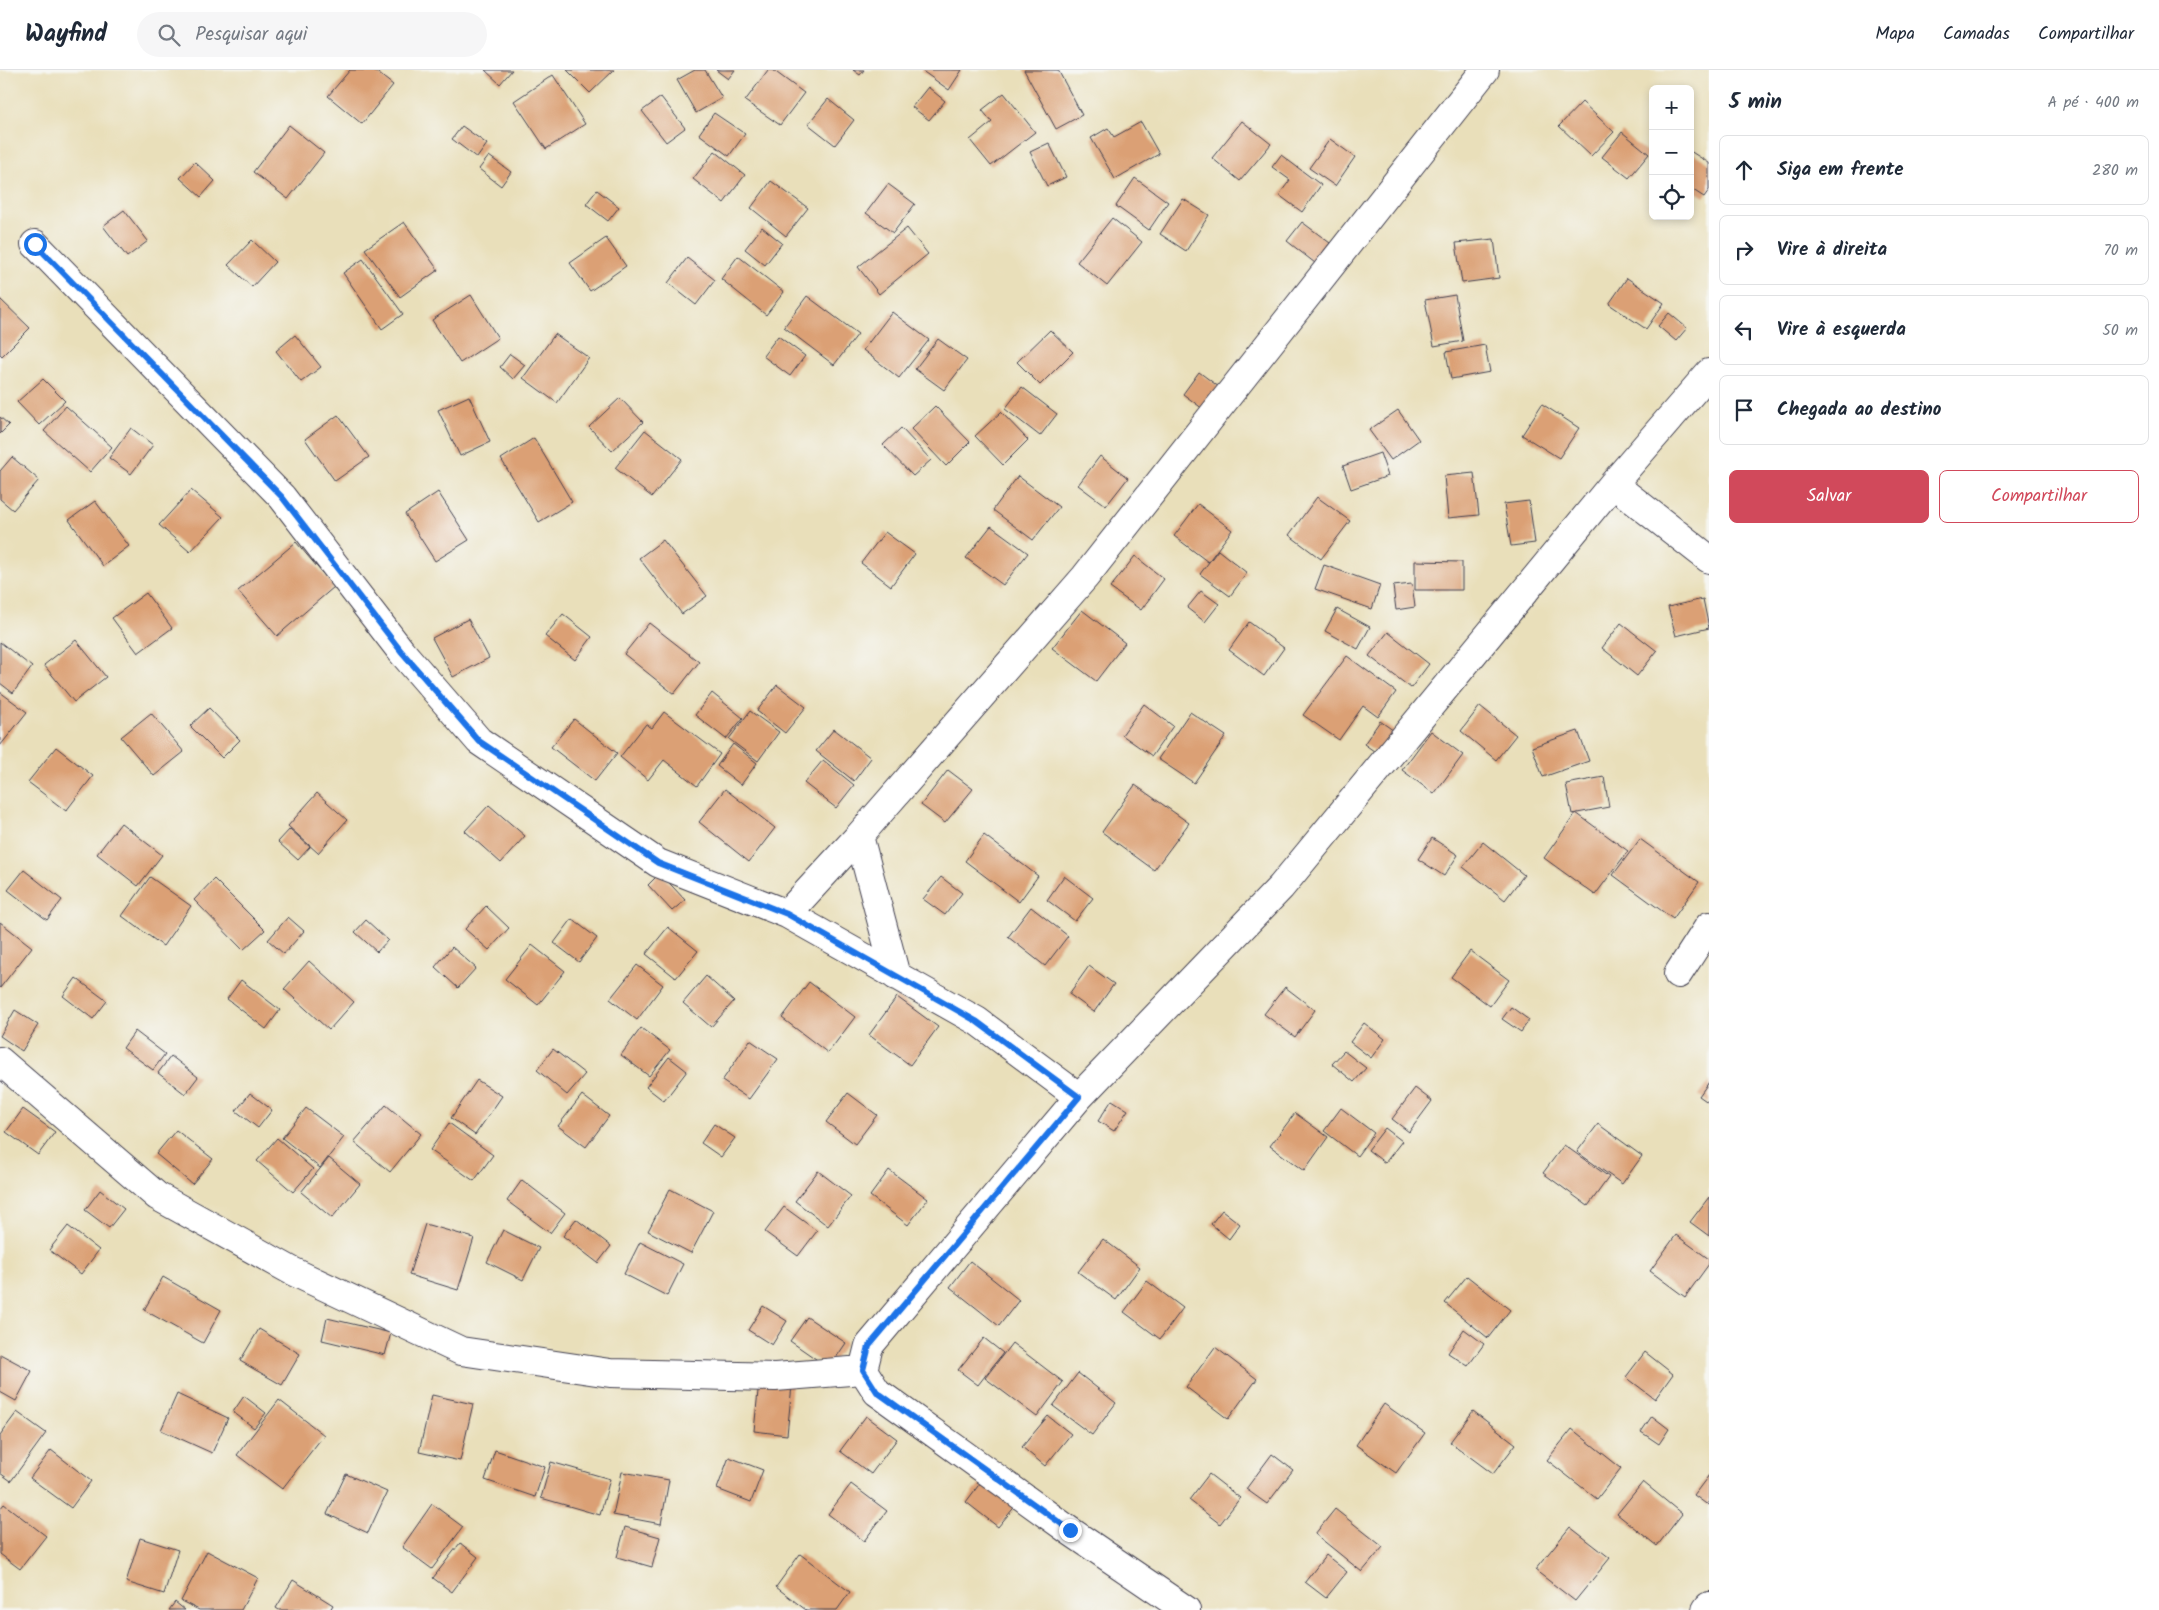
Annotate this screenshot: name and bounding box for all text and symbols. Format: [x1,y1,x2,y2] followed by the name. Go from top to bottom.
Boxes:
[137,12,487,57] search box
[25,15,107,54] text: Wayfind
[195,20,307,50] text: Pesquisar aqui
[1875,20,1915,49] text: Mapa
[1943,20,2010,49] text: Camadas
[2038,20,2134,49] text: Compartilhar
[155,21,183,49] icon: search
[1649,85,1694,220] map controls
[1649,85,1694,130] button: +
[1729,86,1782,119] text: 5 min
[2048,90,2139,115] text: A pé · 400 m
[1649,130,1694,175] button: −
[1777,155,1904,185] text: Siga em frente
[1730,156,1758,184] icon: ahead
[2092,158,2138,183] text: 280 m
[1649,175,1694,220] button: locate
[24,233,47,256] route start
[1777,235,1887,265] text: Vire à direita
[1730,236,1758,264] icon: right
[2103,238,2138,263] text: 70 m
[1777,315,1906,345] text: Vire à esquerda
[1730,316,1758,344] icon: left
[2102,318,2138,343] text: 50 m
[1777,395,1942,425] text: Chegada ao destino
[1730,396,1758,424] icon: arrive
[1729,470,1929,523] button: Salvar
[1939,470,2139,523] button: Compartilhar
[1059,1519,1082,1542] route end

